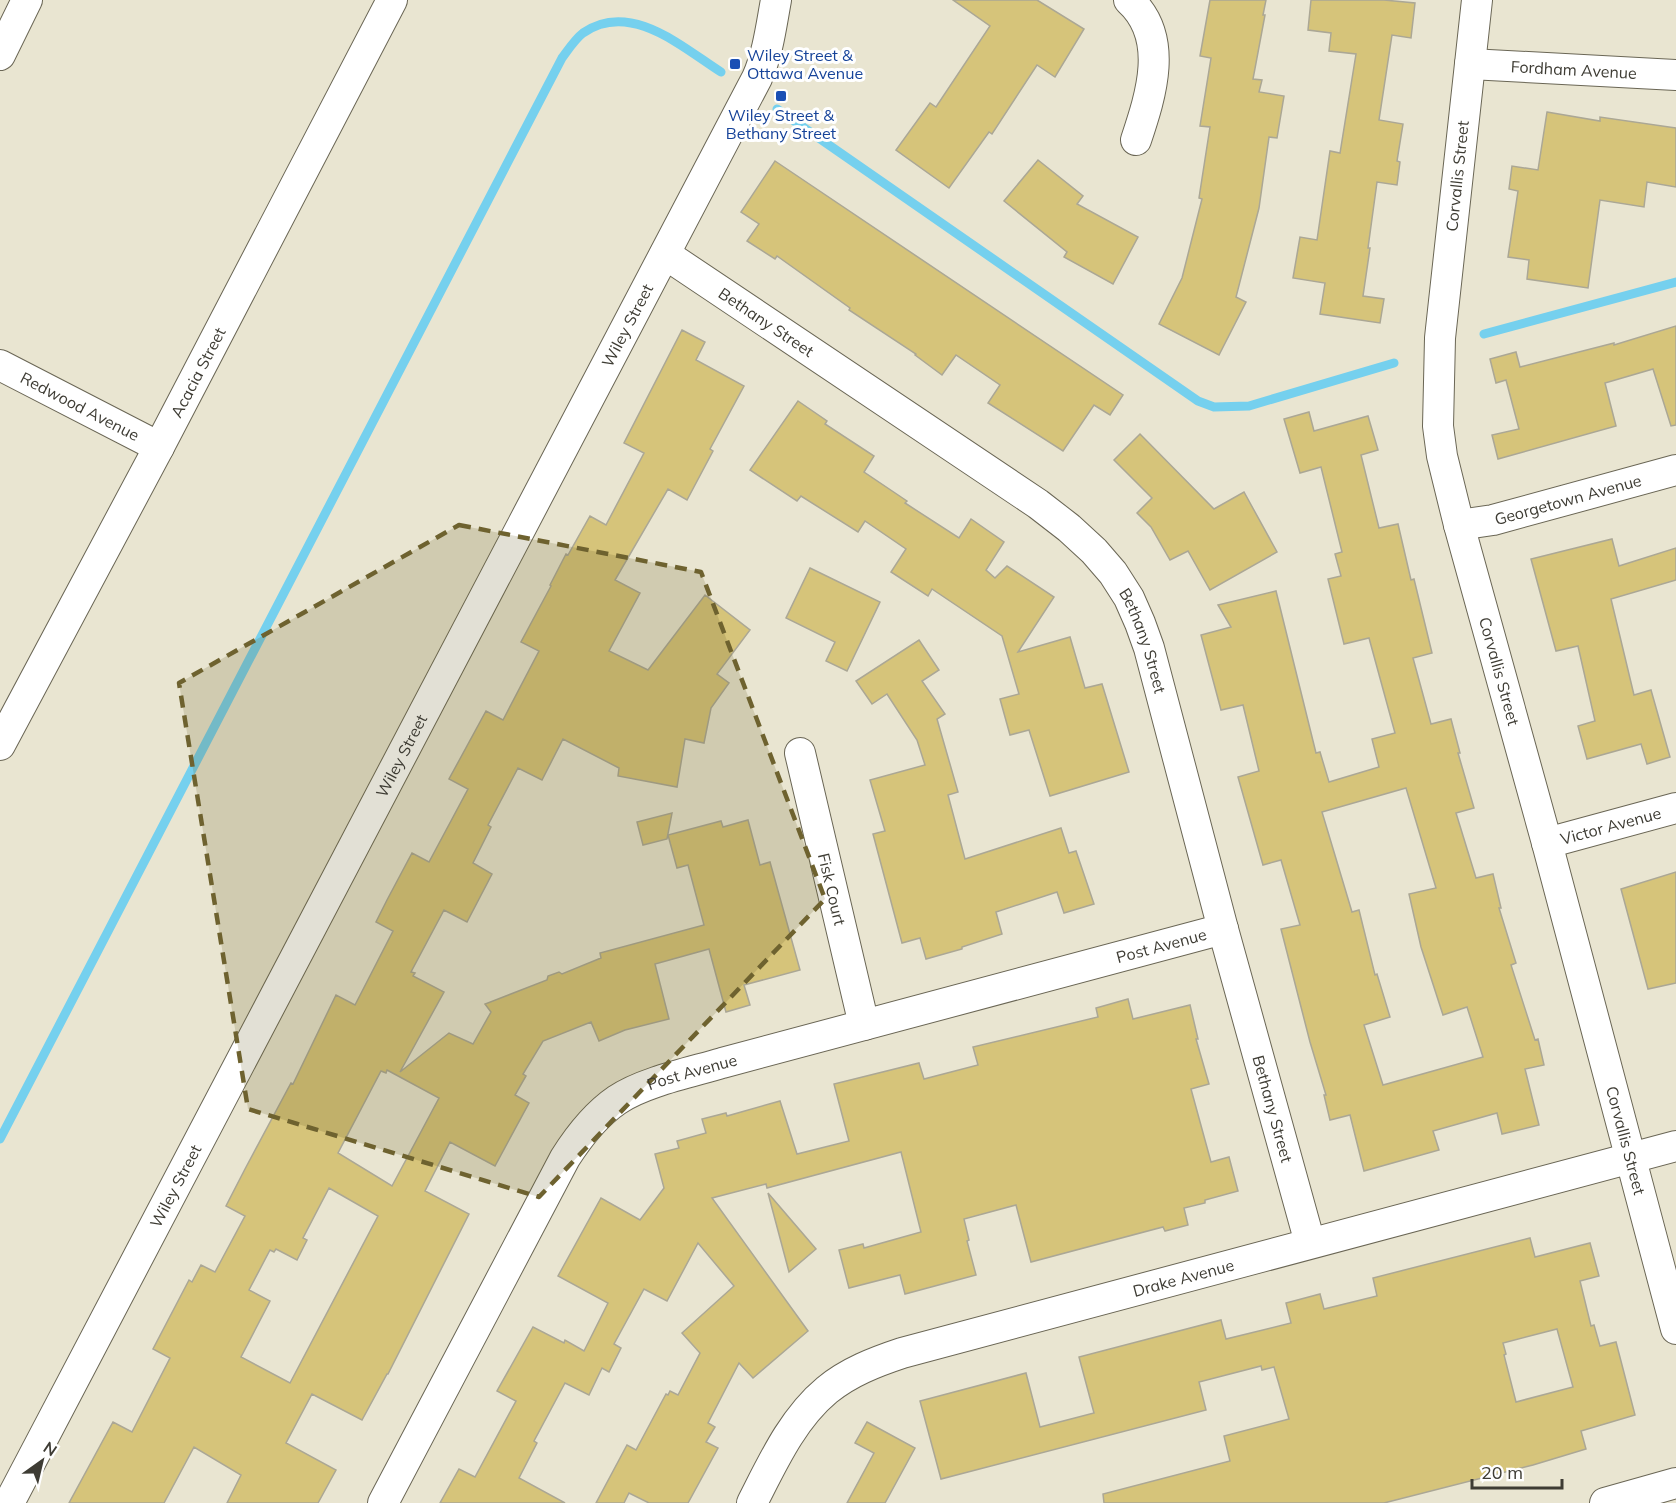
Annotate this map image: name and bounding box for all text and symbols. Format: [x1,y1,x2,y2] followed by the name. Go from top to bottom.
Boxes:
[747,45,863,83] place label: Wiley Street & Ottawa Avenue
[1510,56,1637,83] street label: Fordham Avenue
[728,57,742,71] marker: Wiley Street & Ottawa Avenue
[774,89,788,103] marker: Wiley Street & Bethany Street
[726,105,837,143] place label: Wiley Street & Bethany Street
[1441,119,1473,233] street label: Corvallis Street
[597,280,657,370] street label: Wiley Street
[715,283,818,361] street label: Bethany Street
[166,323,230,421] street label: Acacia Street
[17,367,143,445] street label: Redwood Avenue
[1492,470,1644,529] street label: Georgetown Avenue
[1115,584,1171,696] street label: Bethany Street
[1475,615,1524,728] street label: Corvallis Street
[371,710,431,801] street label: Wiley Street
[1558,803,1663,849] street label: Victor Avenue
[814,851,850,928] street label: Fisk Court
[1114,924,1209,967] street label: Post Avenue
[644,1049,739,1094] street label: Post Avenue
[1248,1053,1297,1165] street label: Bethany Street
[1602,1084,1650,1197] street label: Corvallis Street
[145,1141,206,1231] street label: Wiley Street
[1131,1255,1236,1301] street label: Drake Avenue
[12,1431,72,1491] north arrow
[40,1437,61,1460] text: N
[1472,1452,1562,1490] scale bar
[1481,1461,1523,1484] text: 20 m

